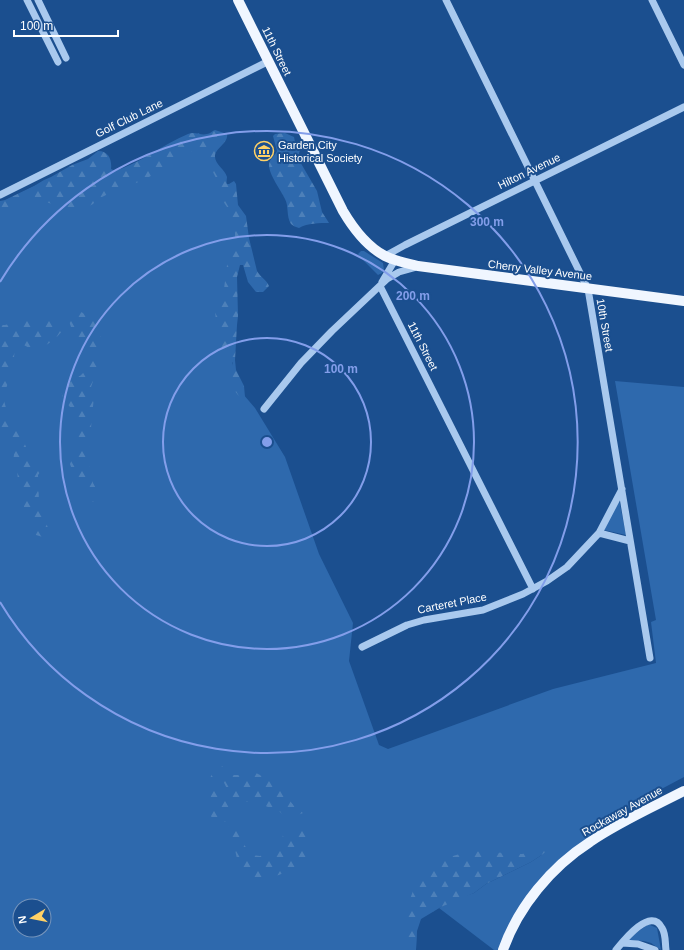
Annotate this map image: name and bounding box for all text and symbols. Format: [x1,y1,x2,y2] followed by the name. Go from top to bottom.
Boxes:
[14,12,118,38] scale bar
[20,19,53,33] text: 100 m
[260,25,294,77] street label: 11th Street
[93,97,165,139] street label: Golf Club Lane
[278,139,363,164] place label: Garden City Historical Society
[253,140,275,162] museum icon: Garden City Historical Society
[496,151,562,191] street label: Hilton Avenue
[470,215,504,229] text: 300 m
[487,258,593,282] street label: Cherry Valley Avenue
[396,289,430,303] text: 200 m
[594,297,616,353] street label: 10th Street
[406,320,440,372] street label: 11th Street
[324,362,358,376] text: 100 m
[260,435,274,449] centre of rings
[416,590,488,616] street label: Carteret Place
[580,784,664,838] street label: Rockaway Avenue
[12,898,52,938] north arrow
[16,915,29,925] text: N

